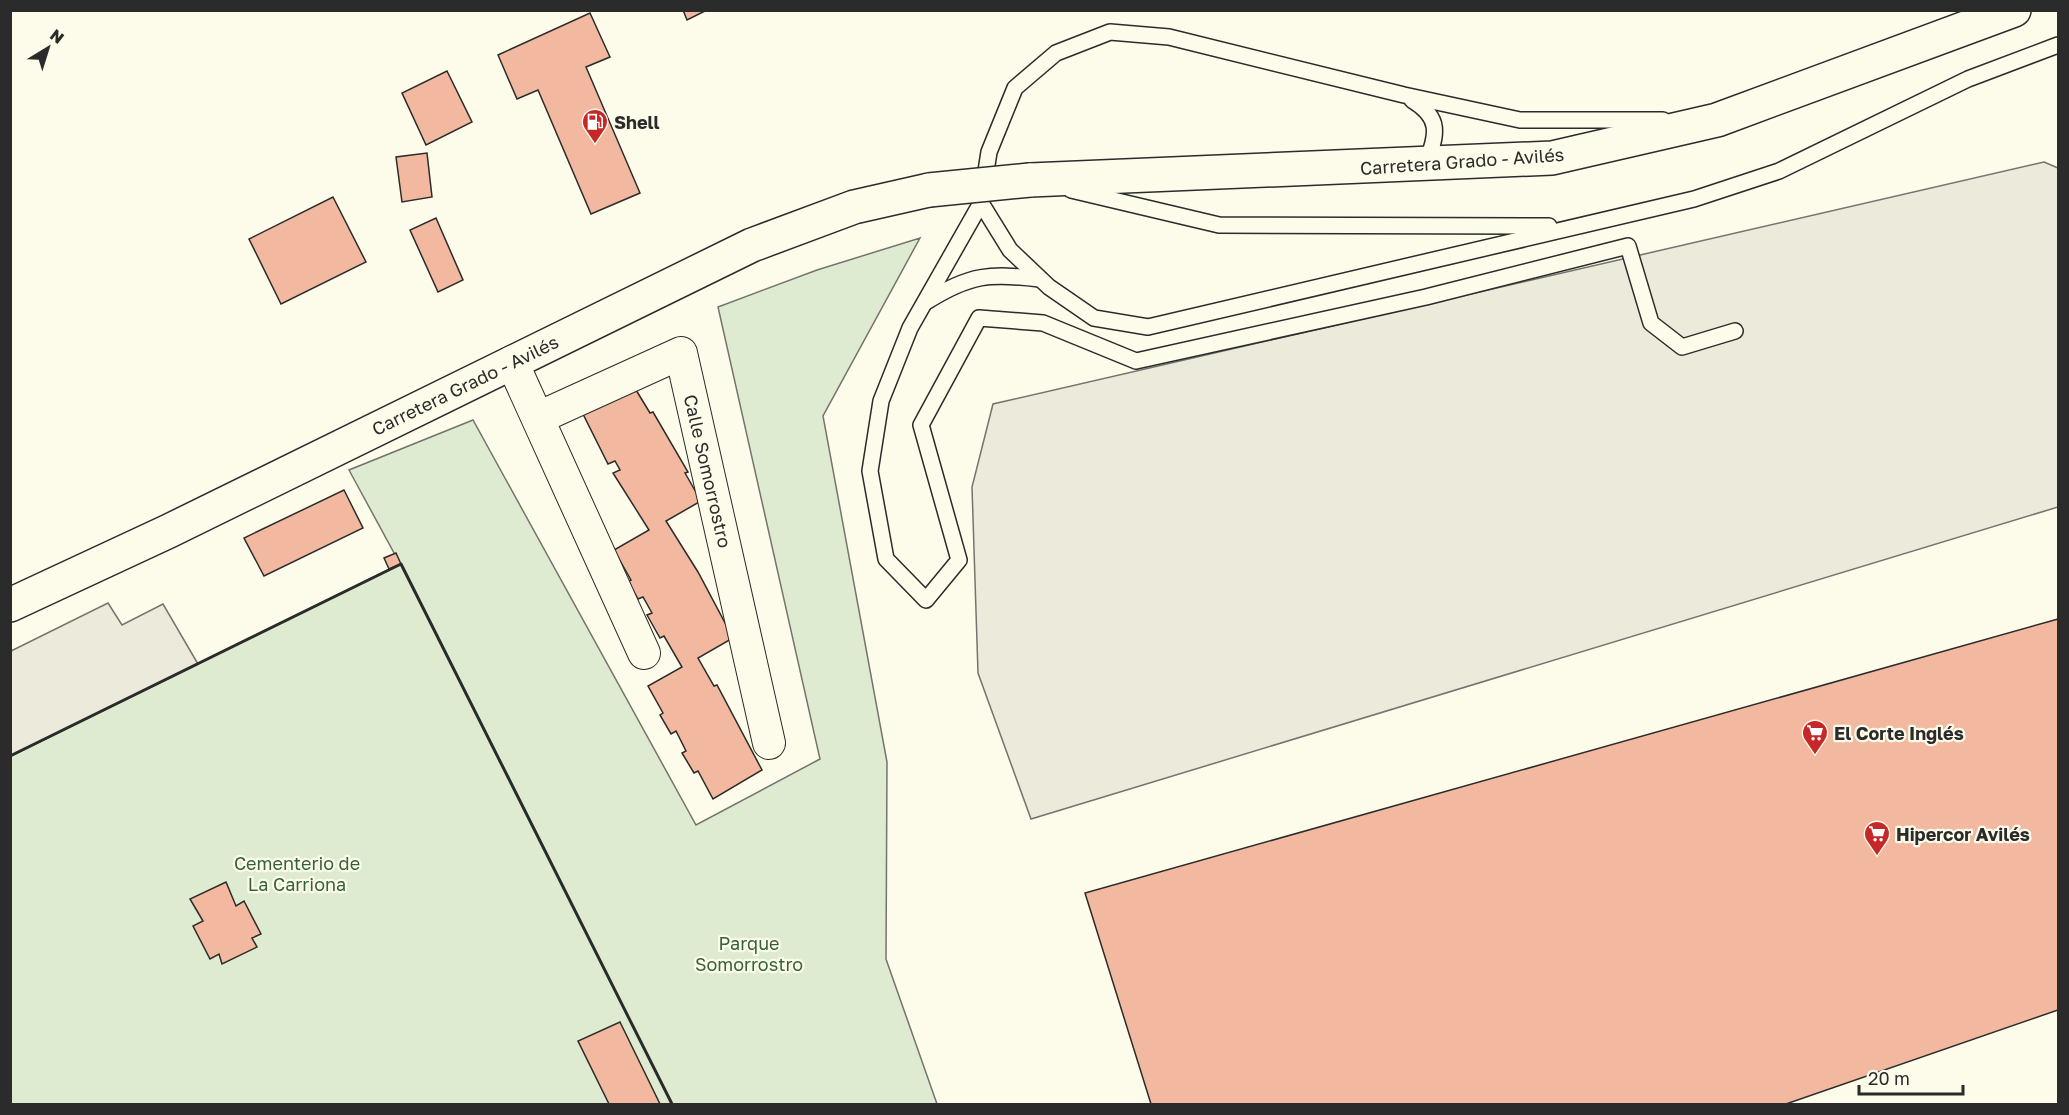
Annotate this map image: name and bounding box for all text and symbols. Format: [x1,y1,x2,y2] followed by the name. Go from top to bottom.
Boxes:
[18,18,78,78] north arrow
[46,25,68,48] text: N
[580,107,610,145] fuel station icon: Shell
[614,111,660,133] place label: Shell
[1359,143,1565,179] street label: Carretera Grado - Avilés
[368,330,562,440] street label: Carretera Grado - Avilés
[680,392,736,550] street label: Calle Somorrostro
[1800,718,1830,756] supermarket icon: El Corte Inglés
[1834,722,1964,744] place label: El Corte Inglés
[1862,819,1892,857] supermarket icon: Hipercor Avilés
[1896,823,2030,845] place label: Hipercor Avilés
[234,852,360,895] park label: Cementerio de La Carriona
[695,932,803,975] park label: Parque Somorrostro
[1859,1058,1962,1096] scale bar
[1868,1067,1910,1089] text: 20 m

